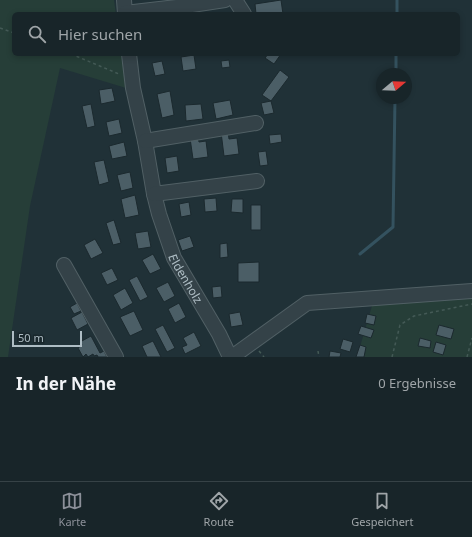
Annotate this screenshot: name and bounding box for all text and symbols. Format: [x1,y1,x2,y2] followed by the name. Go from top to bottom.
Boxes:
[12,12,460,56] search box
[26,23,48,45] icon: search
[58,24,142,44] text: Hier suchen
[376,68,412,104] north arrow
[165,252,207,307] street label: Eldenholz
[12,329,82,348] scale bar
[18,330,44,345] text: 50 m
[16,372,116,395] text: In der Nähe
[378,374,456,392] text: 0 Ergebnisse
[59,490,86,529] tab: Karte
[204,490,234,529] tab: Route
[351,490,413,529] tab: Gespeichert

